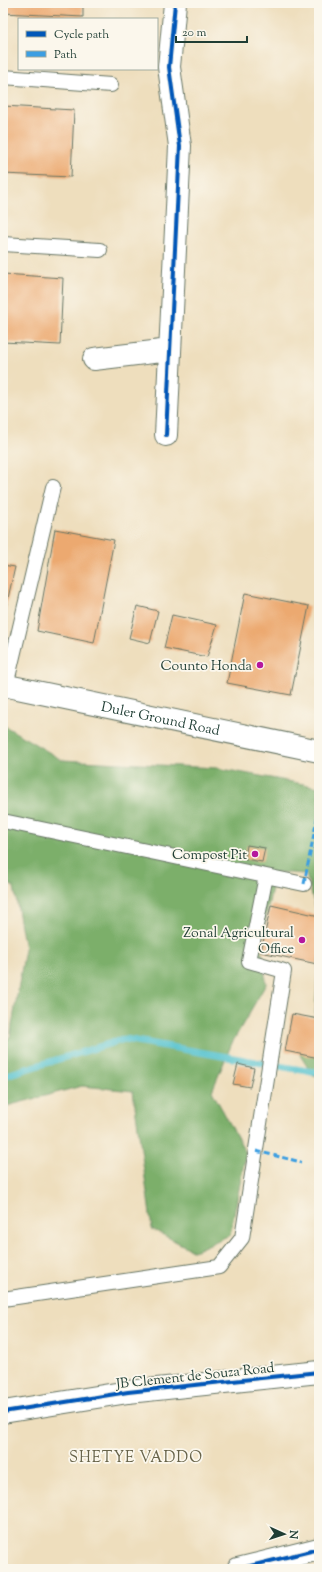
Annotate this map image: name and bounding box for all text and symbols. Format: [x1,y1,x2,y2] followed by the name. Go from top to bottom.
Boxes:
[18,18,158,70] legend
[176,18,247,44] scale bar
[182,24,207,42] text: 20 m
[54,26,109,44] text: Cycle path
[54,46,77,64] text: Path
[161,657,253,677] place label: Counto Honda
[255,660,265,670] marker: Counto Honda
[99,698,221,742] street label: Duler Ground Road
[172,846,247,866] place label: Compost Pit
[250,849,260,859] marker: Compost Pit
[183,924,294,960] place label: Zonal Agricultural Office
[297,935,307,945] marker: Zonal Agricultural Office
[114,1359,275,1395] street label: JB Clement de Souza Road
[69,1448,203,1469] district label: SHETYE VADDO
[264,1514,304,1554] north arrow
[285,1529,301,1539] text: N

